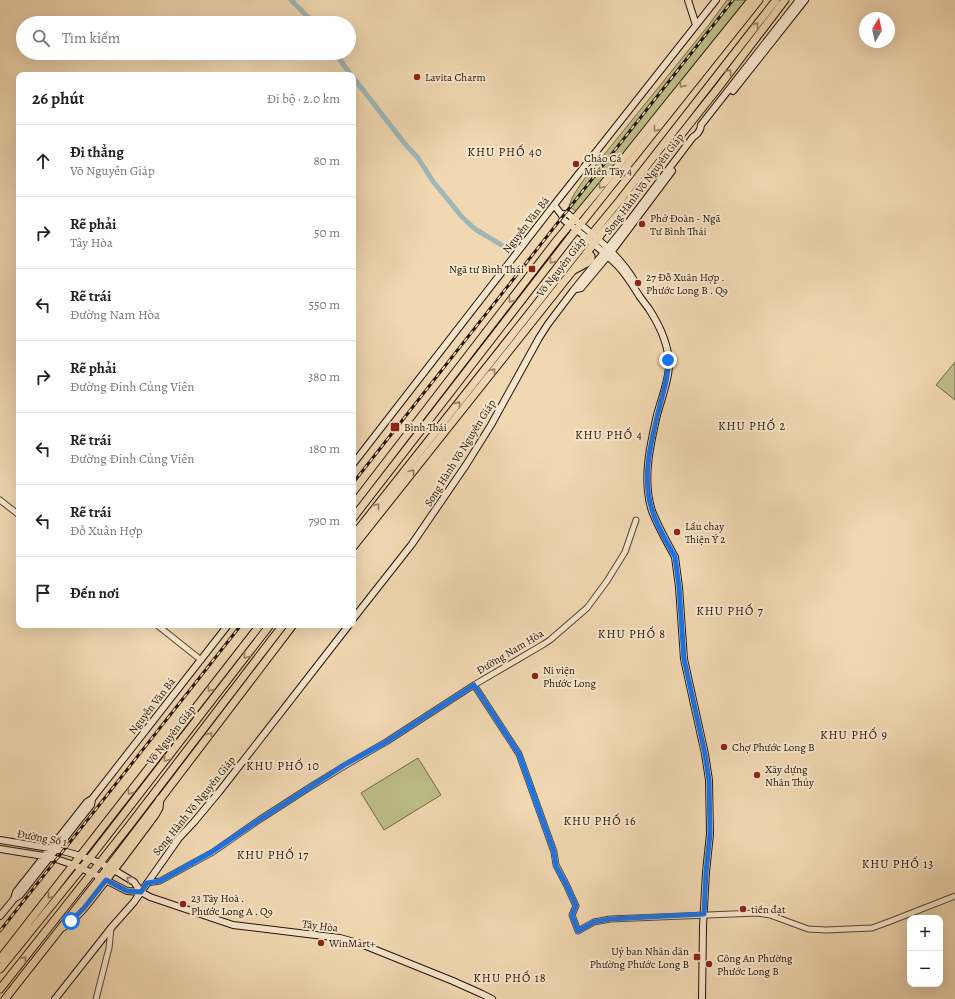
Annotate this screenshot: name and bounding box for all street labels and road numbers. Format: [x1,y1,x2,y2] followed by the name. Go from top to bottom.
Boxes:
[601,130,687,238] street label: Song Hành Võ Nguyên Giáp
[499,193,553,256] street label: Nguyễn Văn Bá
[532,234,589,301] street label: Võ Nguyên Giáp
[421,396,499,509] street label: Song Hành Võ Nguyên Giáp
[473,626,547,678] street label: Đường Nam Hòa
[125,674,179,737] street label: Nguyễn Văn Bá
[142,702,199,769] street label: Võ Nguyên Giáp
[149,753,239,859] street label: Song Hành Võ Nguyên Giáp
[16,826,68,850] street label: Đường Số 1
[301,916,340,936] street label: Tây Hòa

